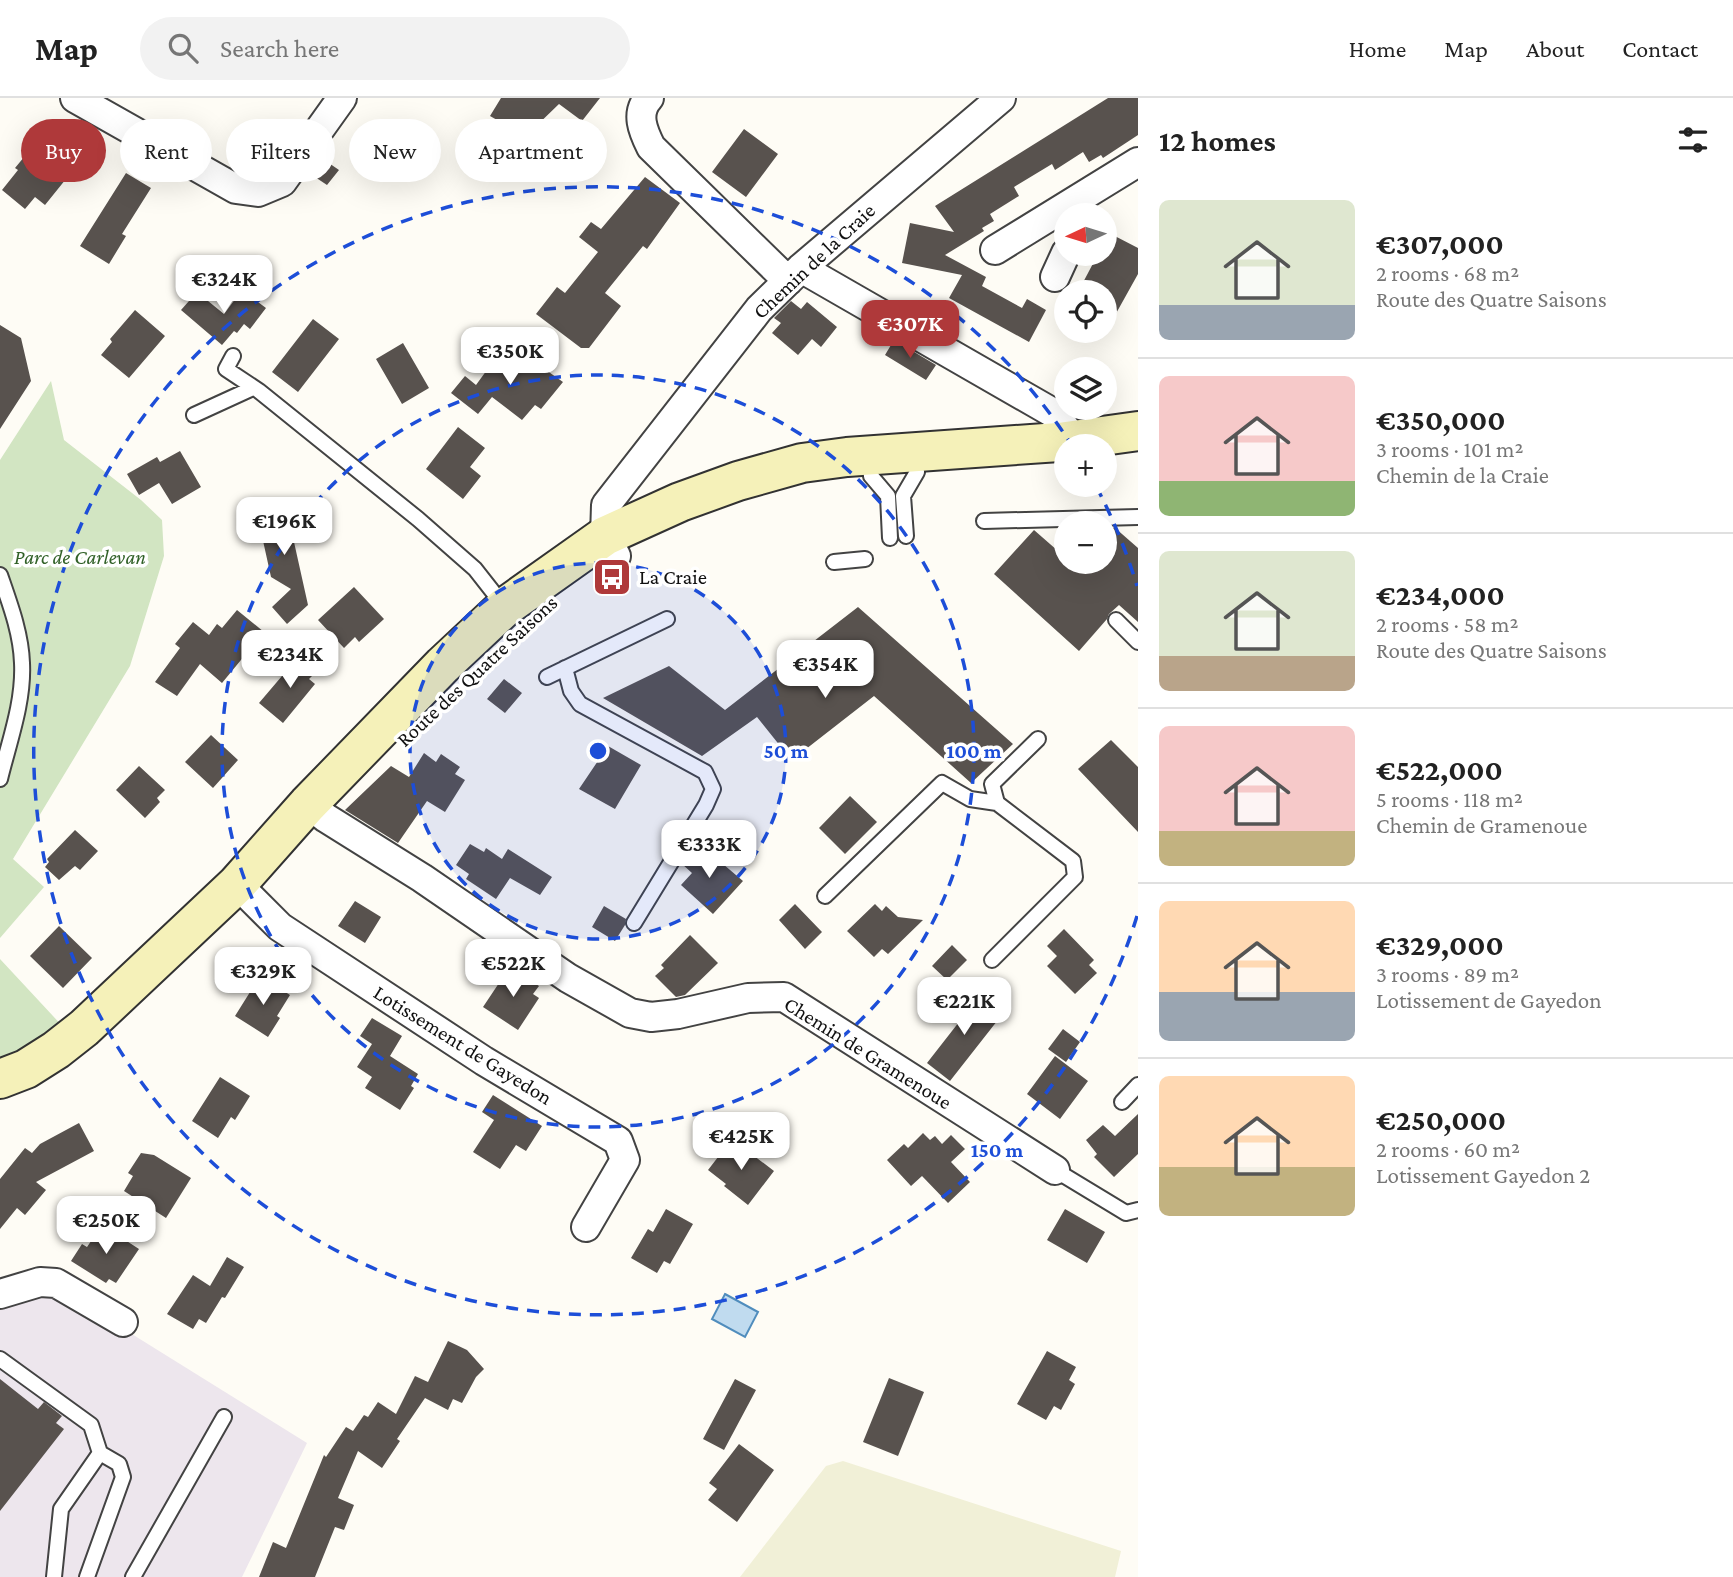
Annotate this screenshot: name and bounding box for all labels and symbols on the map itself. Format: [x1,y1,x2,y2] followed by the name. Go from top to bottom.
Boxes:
[748,198,880,324] street label: Chemin de la Craie
[1054,203,1116,266] north arrow
[175,256,273,315] pin: €324K
[861,300,959,360] pin: €307K
[461,328,559,387] pin: €350K
[235,498,333,557] pin: €196K
[14,545,146,569] park label: Parc de Carlevan
[591,556,633,598] bus stop icon: La Craie
[639,565,707,589] place label: La Craie
[392,590,562,752] street label: Route des Quatre Saisons
[241,630,339,690] pin: €234K
[776,640,874,700] pin: €354K
[586,739,610,763] centre of rings
[764,739,809,763] text: 50 m
[946,739,1002,763] text: 100 m
[660,820,758,880] pin: €333K
[464,940,562,999] pin: €522K
[214,948,312,1007] pin: €329K
[915,978,1013,1037] pin: €221K
[369,980,557,1110] street label: Lotissement de Gayedon
[780,992,956,1114] street label: Chemin de Gramenoue
[692,1112,790,1172] pin: €425K
[971,1138,1024,1162] text: 150 m
[57,1196,155,1256] pin: €250K

